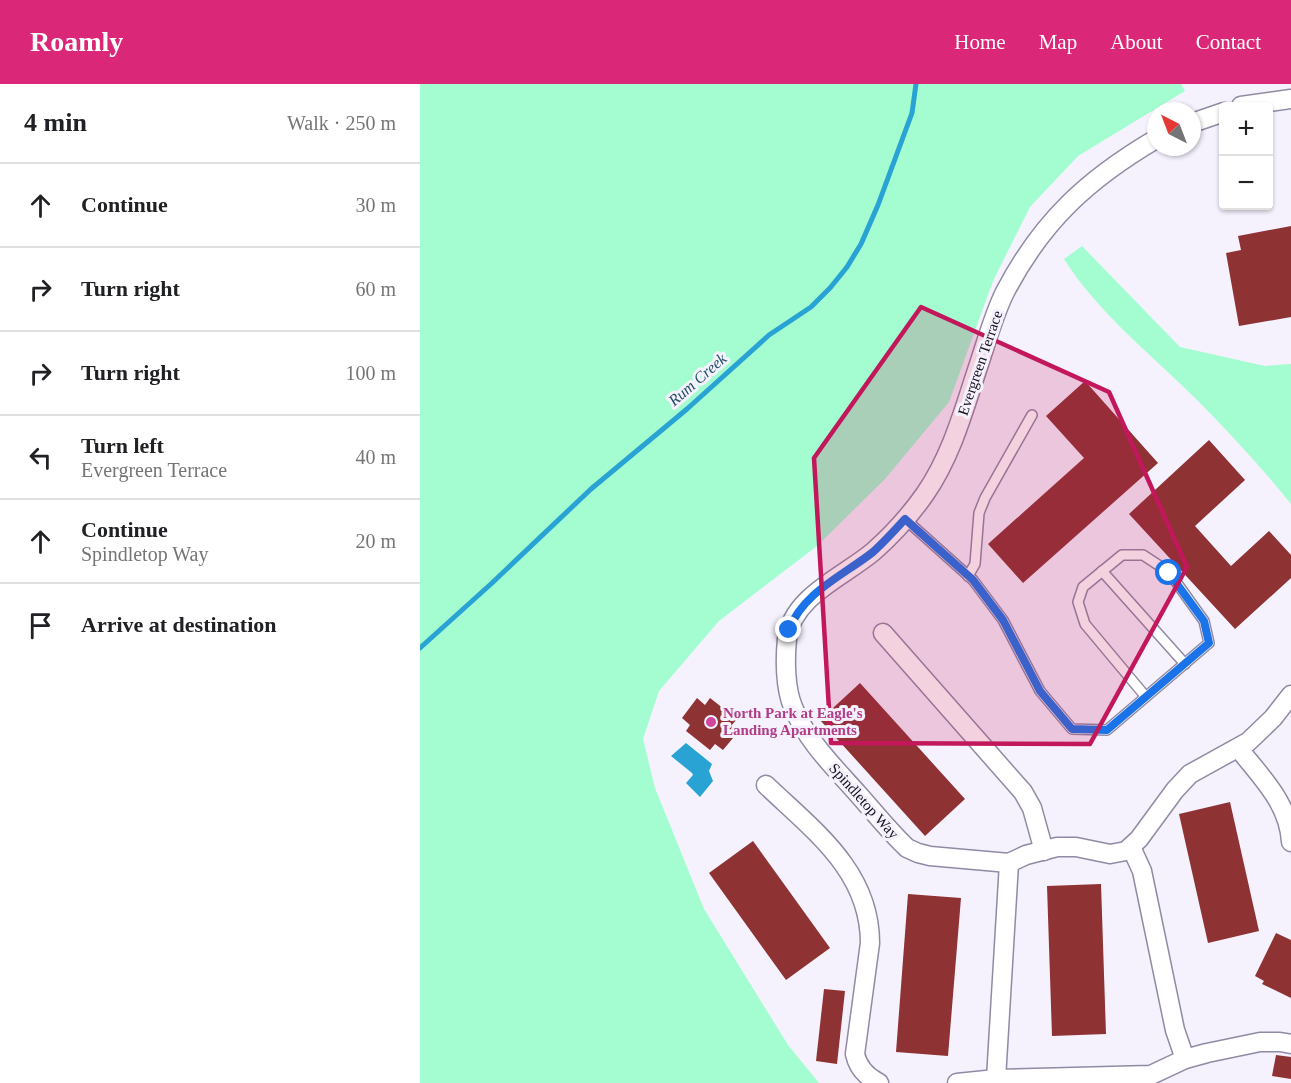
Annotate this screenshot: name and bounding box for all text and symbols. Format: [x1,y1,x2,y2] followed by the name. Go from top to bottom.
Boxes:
[30,26,123,57] text: Roamly
[954,30,1006,54] text: Home
[1039,30,1077,54] text: Map
[1110,30,1163,54] text: About
[1196,30,1261,54] text: Contact
[1147,102,1201,156] north arrow
[1219,102,1273,210] map controls
[1219,102,1273,156] button: +
[24,108,87,137] text: 4 min
[287,112,396,134] text: Walk · 250 m
[1219,156,1273,210] button: −
[24,189,57,222] icon: ahead
[81,192,168,217] text: Continue
[355,194,396,216] text: 30 m
[24,273,57,306] icon: right
[81,276,180,301] text: Turn right
[355,278,396,300] text: 60 m
[955,308,1006,417] street label: Evergreen Terrace
[664,349,730,410] water label: Rum Creek
[24,357,57,390] icon: right
[81,360,180,385] text: Turn right
[345,362,396,384] text: 100 m
[81,433,164,458] text: Turn left
[24,441,57,474] icon: left
[355,446,396,468] text: 40 m
[81,459,227,481] text: Evergreen Terrace
[81,517,168,542] text: Continue
[24,525,57,558] icon: ahead
[355,530,396,552] text: 20 m
[81,543,208,565] text: Spindletop Way
[1155,559,1181,585] route start
[24,609,57,642] icon: arrive
[81,612,277,637] text: Arrive at destination
[775,616,801,642] route end
[723,705,863,738] place label: North Park at Eagle's Landing Apartments
[704,715,718,729] marker: North Park at Eagle's Landing Apartments
[826,760,902,842] street label: Spindletop Way

